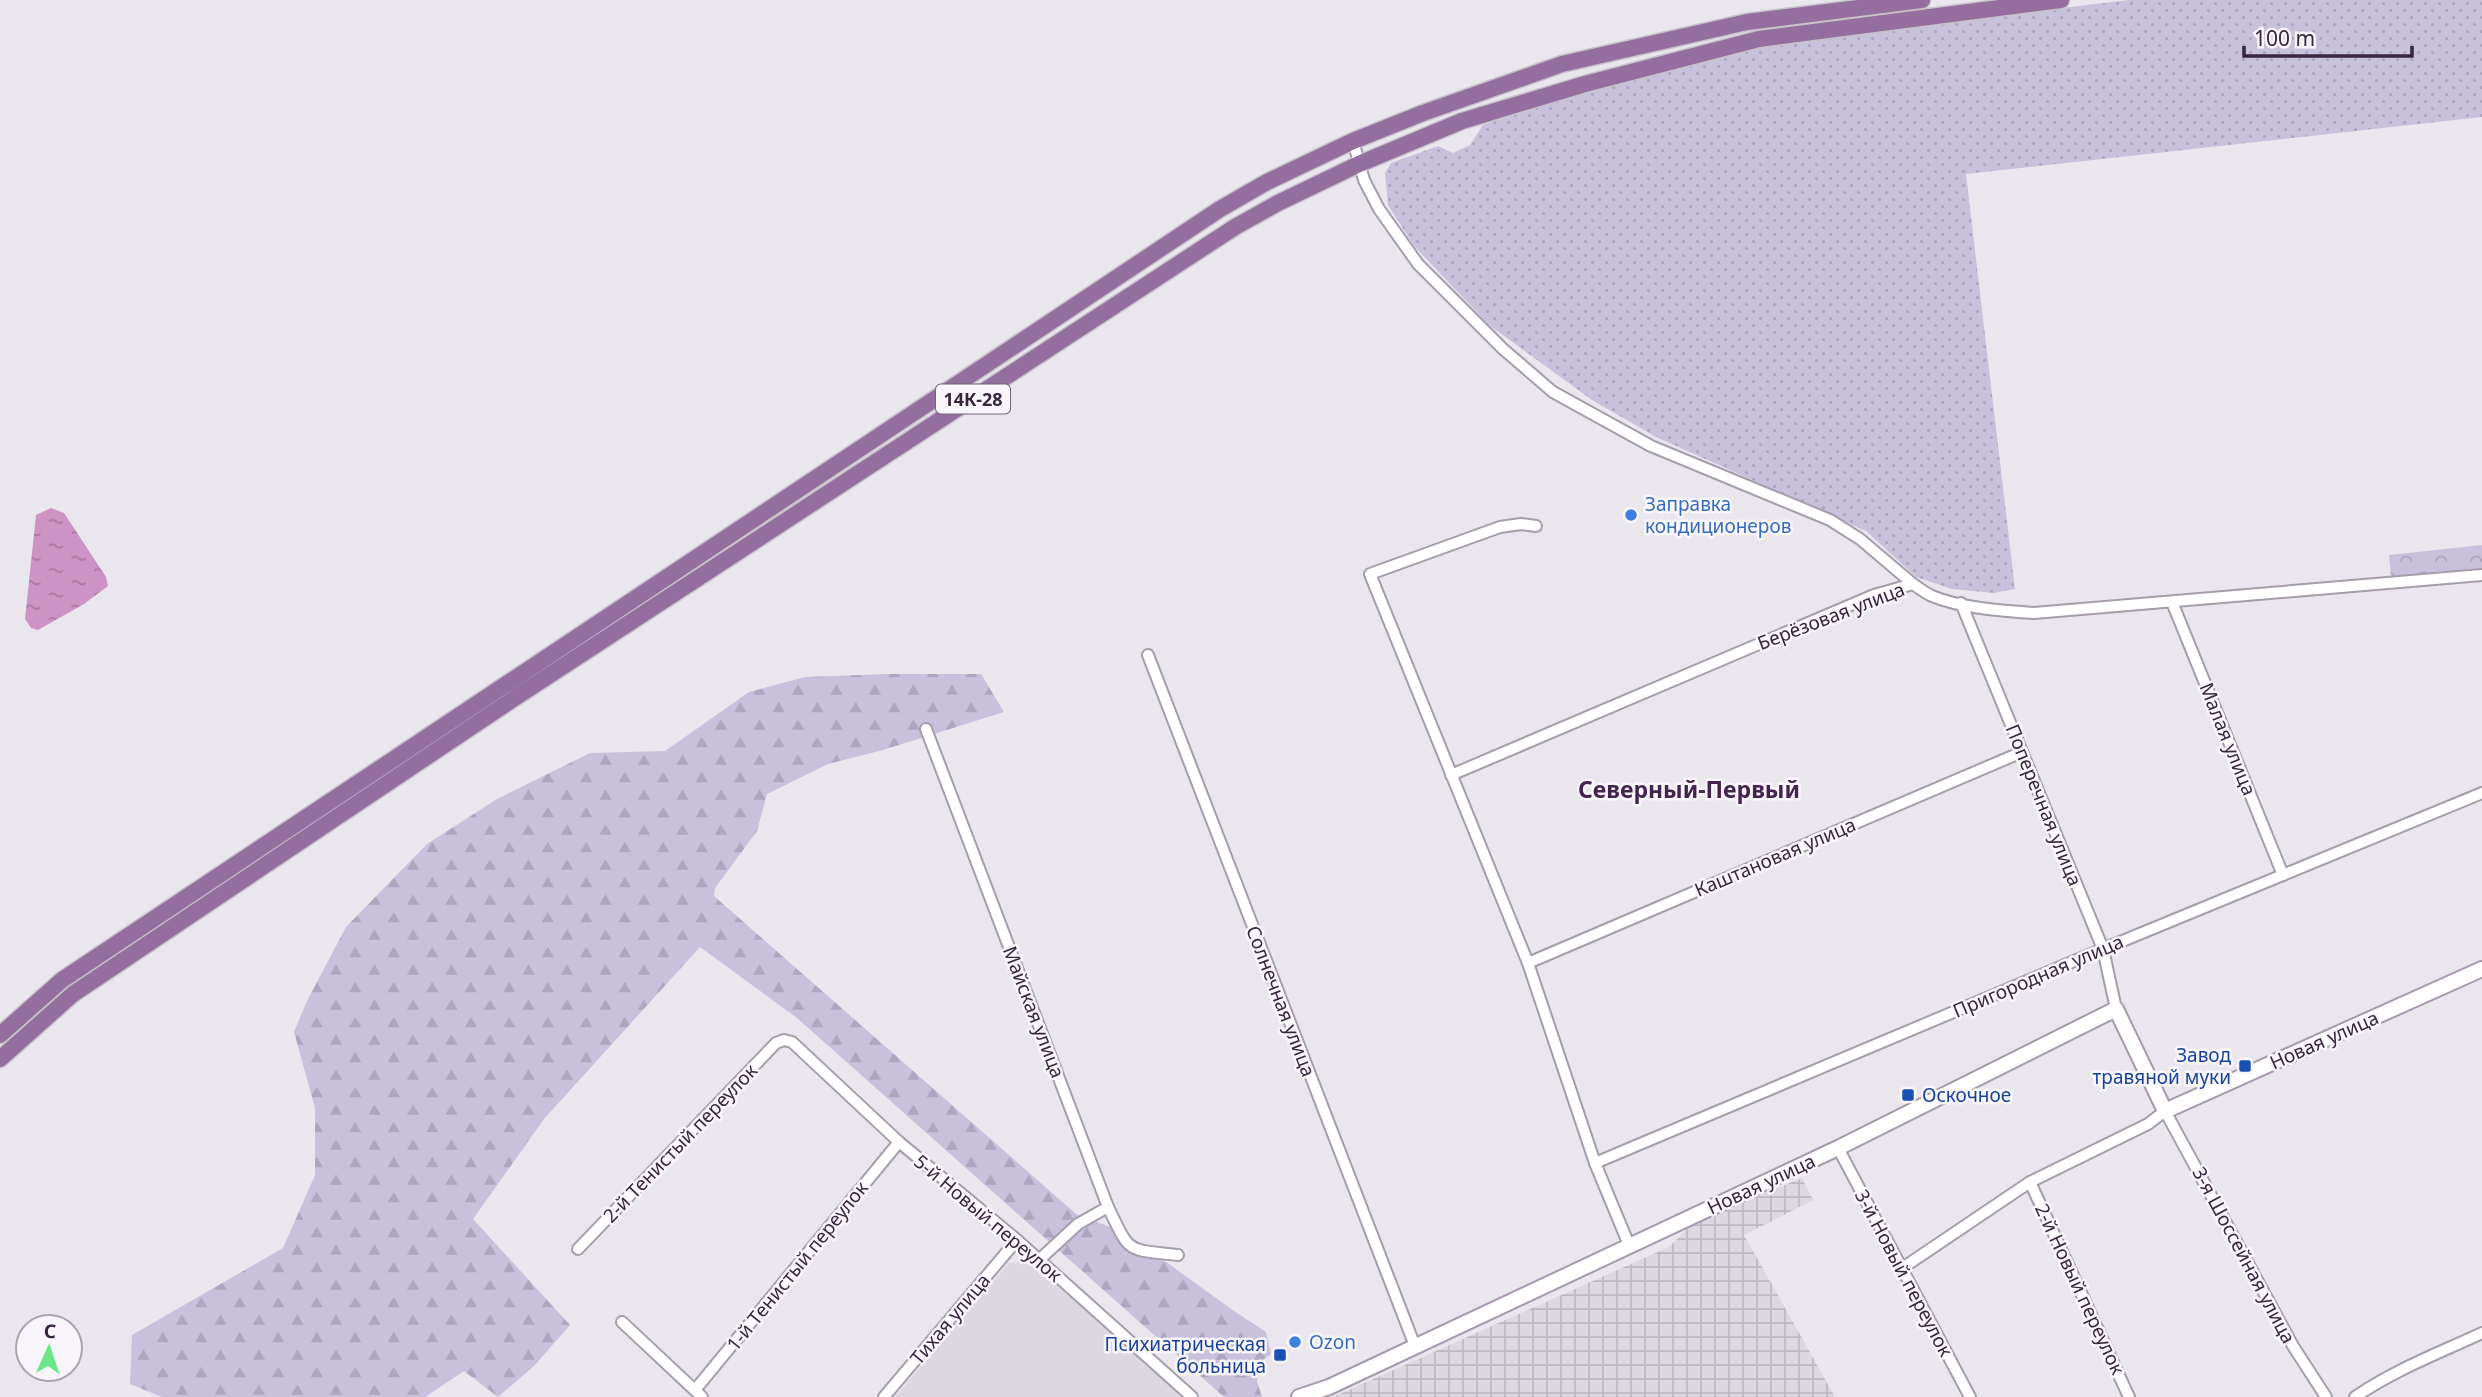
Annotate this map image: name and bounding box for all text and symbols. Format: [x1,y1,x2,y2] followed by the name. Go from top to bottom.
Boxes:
[2244,14,2412,58] scale bar
[2254,24,2315,52] text: 100 m
[936,384,1010,414] road number: 14К-28
[1645,491,1791,539] place label: Заправка кондиционеров
[1623,507,1639,523] marker: Заправка кондиционеров
[1754,576,1908,656] street label: Берёзовая улица
[2194,679,2262,799] street label: Малая улица
[2000,720,2088,890] street label: Поперечная улица
[1578,773,1800,805] district label: Северный-Первый
[1690,811,1860,903] street label: Каштановая улица
[1240,922,1322,1080] street label: Солнечная улица
[1949,928,2127,1024] street label: Пригородная улица
[997,942,1071,1082] street label: Майская улица
[2266,1004,2382,1076] street label: Новая улица
[2093,1042,2231,1090] place label: Завод травяной муки
[597,1058,763,1228] street label: 2-й Тенистый переулок
[2237,1058,2253,1074] marker: Завод травяной муки
[1922,1082,2011,1108] place label: Оскочное
[1900,1087,1916,1103] marker: Оскочное
[909,1148,1067,1288] street label: 5-й Новый переулок
[1703,1148,1819,1220] street label: Новая улица
[2186,1162,2302,1348] street label: 3-я Шоссейная улица
[720,1176,874,1356] street label: 1-й Тенистый переулок
[1849,1185,1959,1361] street label: 3-й Новый переулок
[2029,1199,2131,1379] street label: 2-й Новый переулок
[904,1268,996,1370] street label: Тихая улица
[14,1313,84,1383] north arrow
[43,1318,57,1344] text: С
[1309,1329,1356,1355] place label: Ozon
[1105,1331,1266,1379] place label: Психиатрическая больница
[1287,1334,1303,1350] marker: Ozon
[1272,1347,1288,1363] marker: Психиатрическая больница

